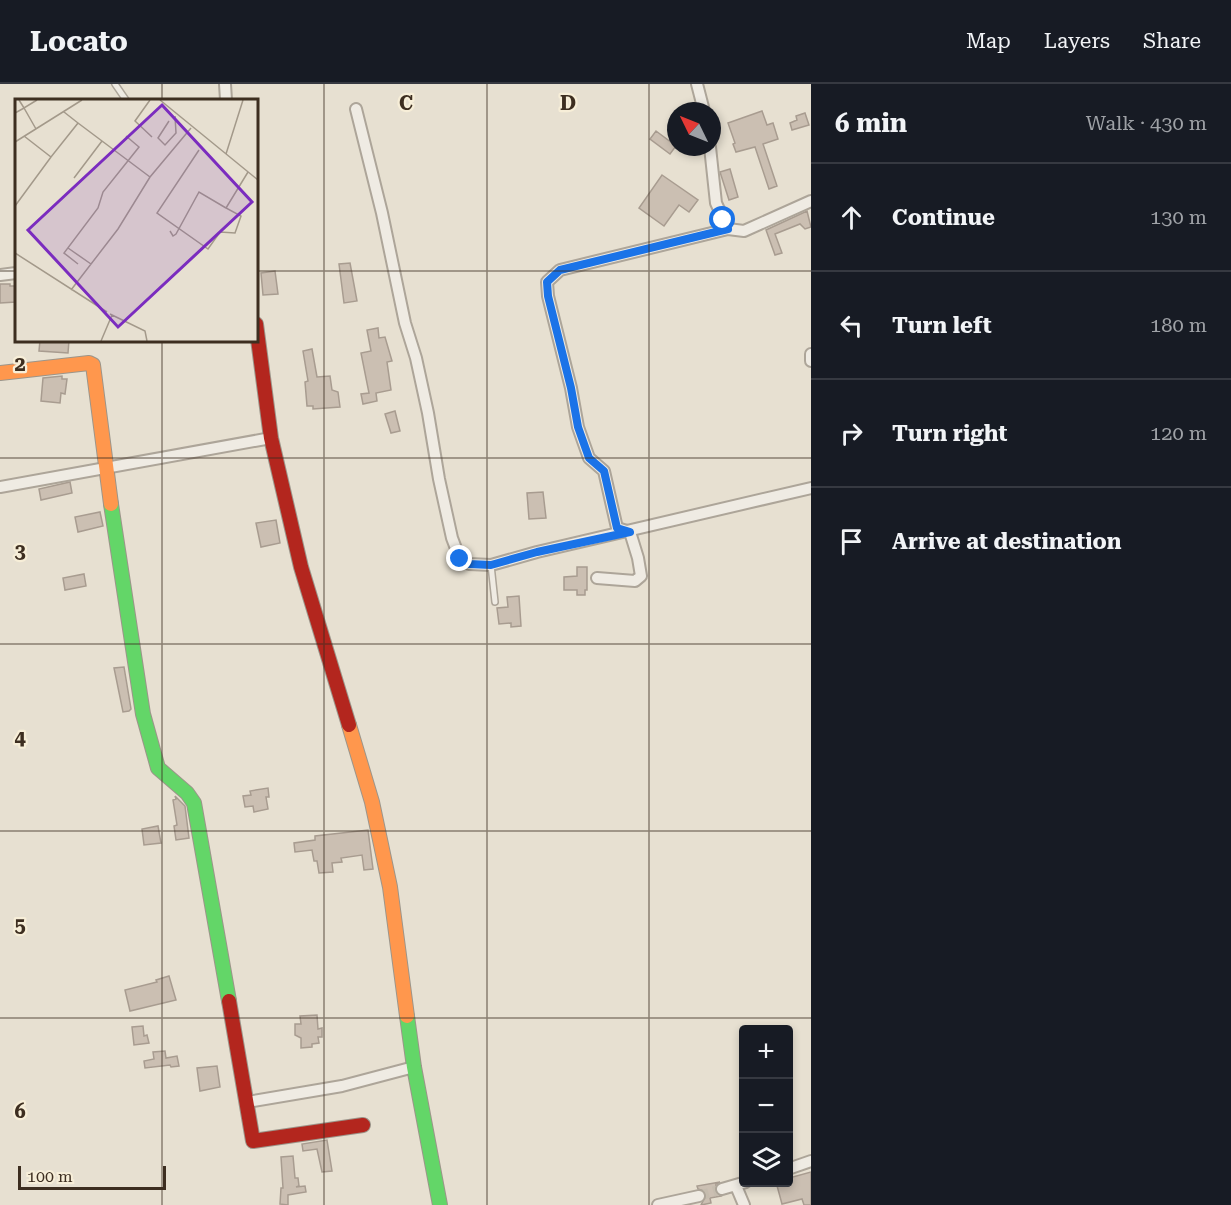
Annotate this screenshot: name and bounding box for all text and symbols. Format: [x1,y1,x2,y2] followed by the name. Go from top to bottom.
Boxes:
[30,25,128,58] text: Locato
[966,29,1011,53] text: Map
[1044,29,1110,53] text: Layers
[1143,29,1201,53] text: Share
[399,91,413,115] text: C
[560,91,576,115] text: D
[15,99,258,342] inset map
[667,102,721,156] north arrow
[835,108,907,138] text: 6 min
[1086,111,1207,135] text: Walk · 430 m
[835,201,868,234] icon: ahead
[892,205,995,230] text: Continue
[1150,205,1207,229] text: 130 m
[709,206,735,232] route start
[835,309,868,342] icon: left
[892,313,992,338] text: Turn left
[1150,313,1207,337] text: 180 m
[14,352,26,376] text: 2
[835,417,868,450] icon: right
[892,421,1007,446] text: Turn right
[1150,421,1207,445] text: 120 m
[835,525,868,558] icon: arrive
[892,529,1121,554] text: Arrive at destination
[14,539,26,563] text: 3
[446,545,472,571] route end
[14,726,26,750] text: 4
[14,913,26,937] text: 5
[739,1025,793,1187] map controls
[739,1025,793,1079] button: +
[739,1079,793,1133] button: −
[14,1099,26,1123] text: 6
[739,1133,793,1187] button: layers
[18,1163,166,1190] scale bar
[27,1167,73,1186] text: 100 m

